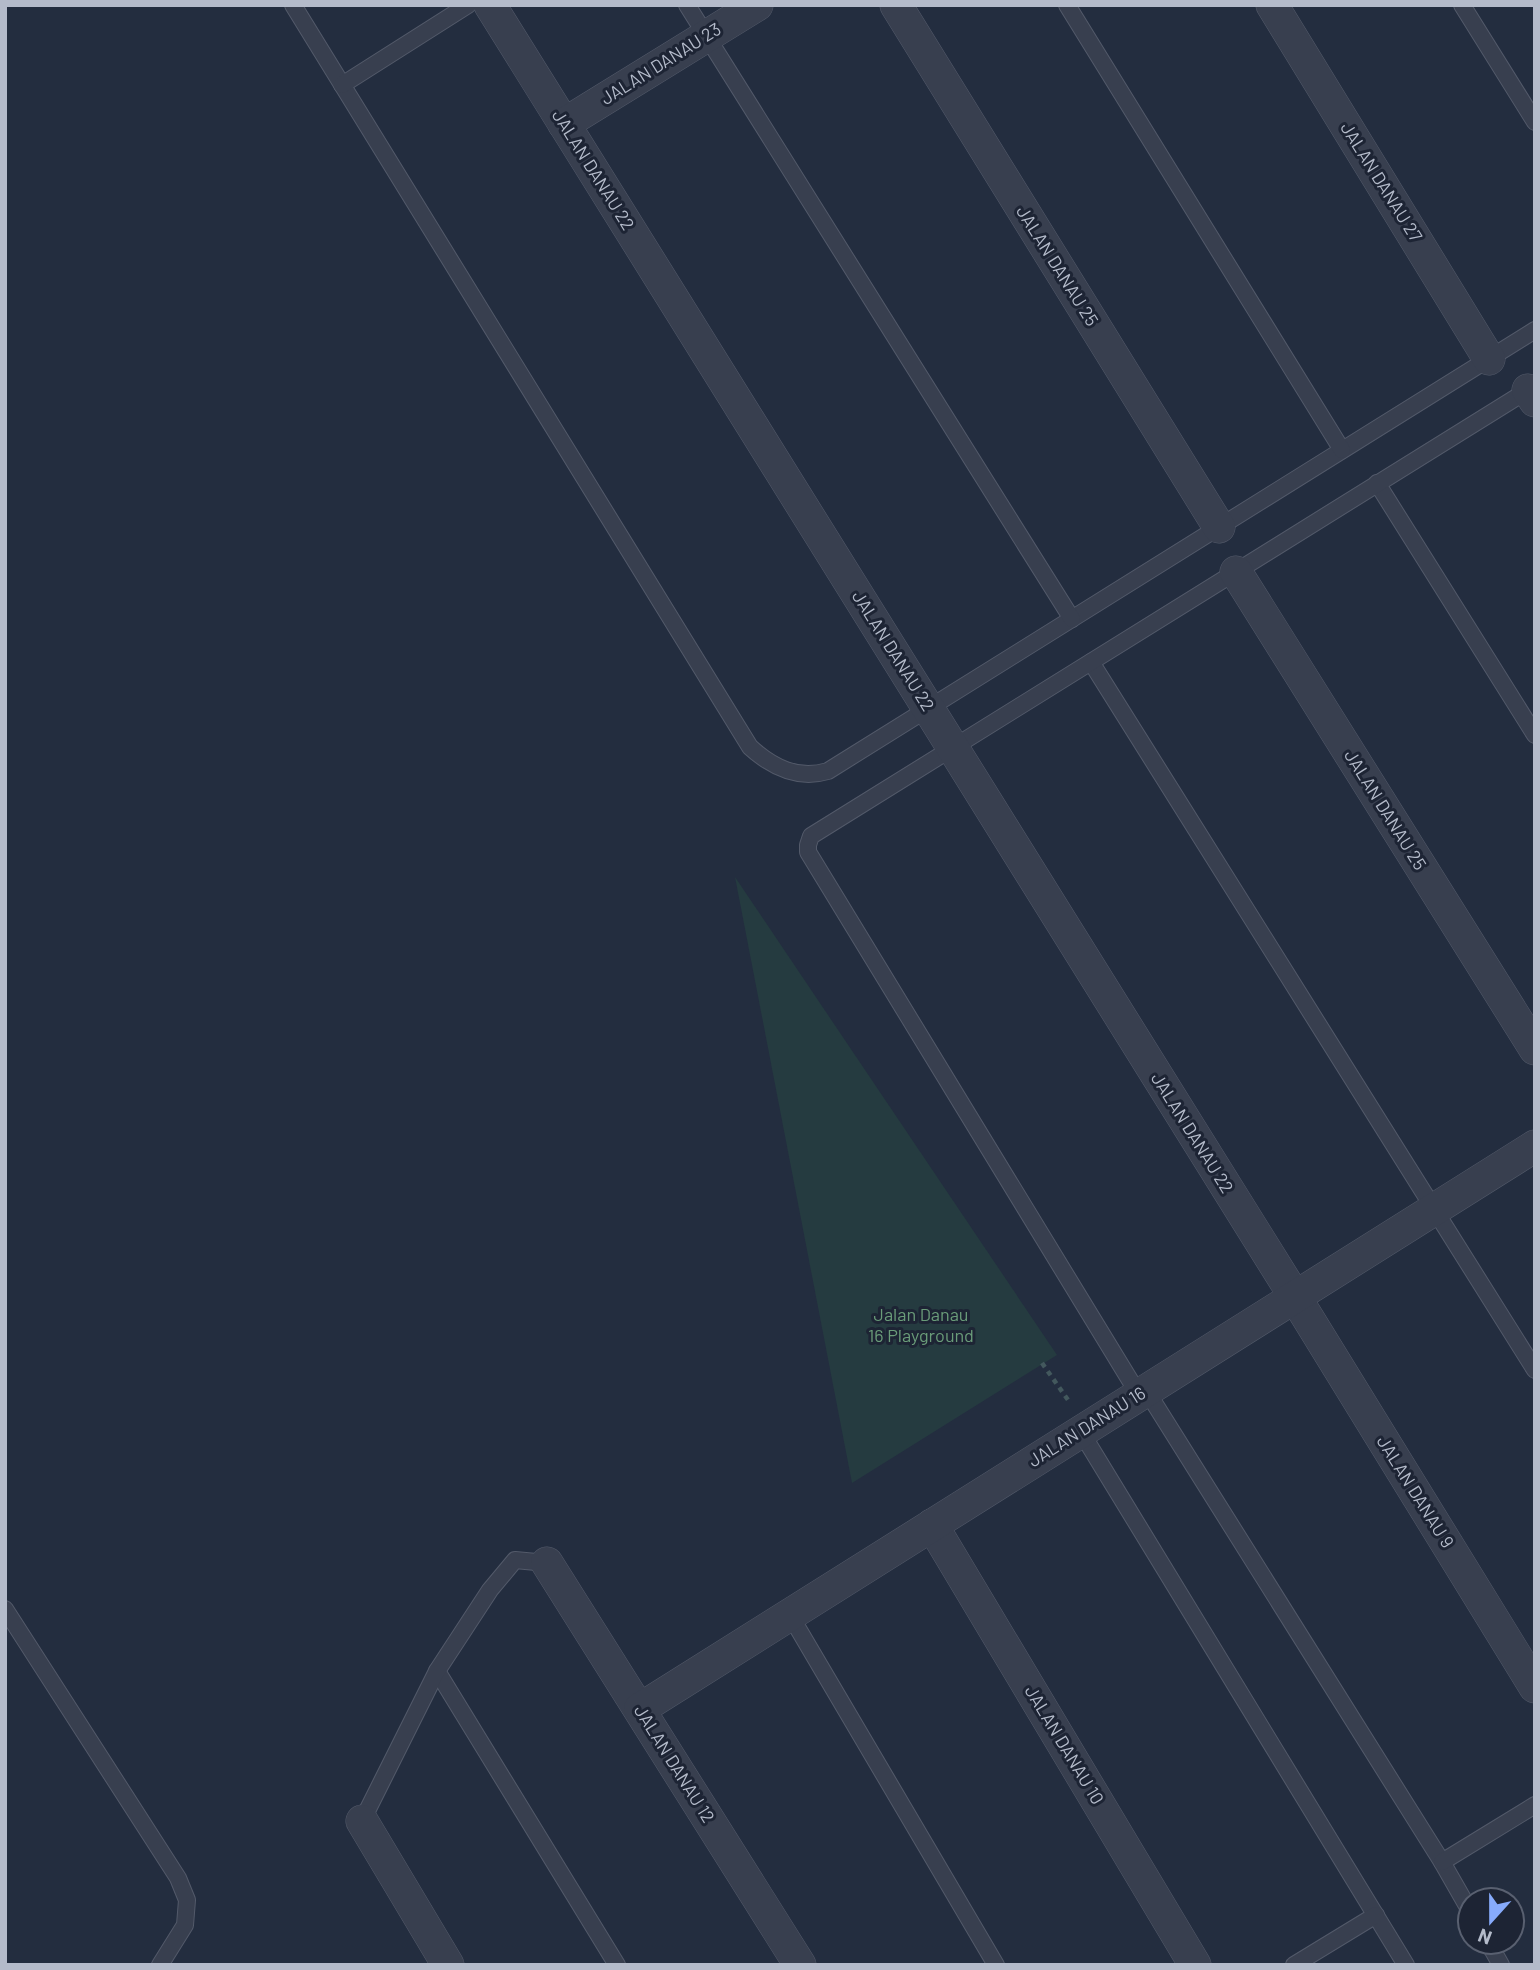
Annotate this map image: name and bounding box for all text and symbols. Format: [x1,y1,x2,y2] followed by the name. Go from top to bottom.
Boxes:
[596,17,725,109] street label: JALAN DANAU 23
[548,105,640,234] street label: JALAN DANAU 22
[1336,118,1428,246] street label: JALAN DANAU 27
[1012,201,1104,330] street label: JALAN DANAU 25
[848,586,940,715] street label: JALAN DANAU 22
[1340,745,1432,874] street label: JALAN DANAU 25
[1147,1068,1239,1197] street label: JALAN DANAU 22
[868,1303,974,1346] park label: Jalan Danau 16 Playground
[1024,1381,1149,1471] street label: JALAN DANAU 16
[1373,1431,1459,1552] street label: JALAN DANAU 9
[1021,1681,1109,1808] street label: JALAN DANAU 10
[630,1701,720,1826] street label: JALAN DANAU 12
[1456,1886,1526,1956] north arrow
[1475,1924,1495,1950] text: N

